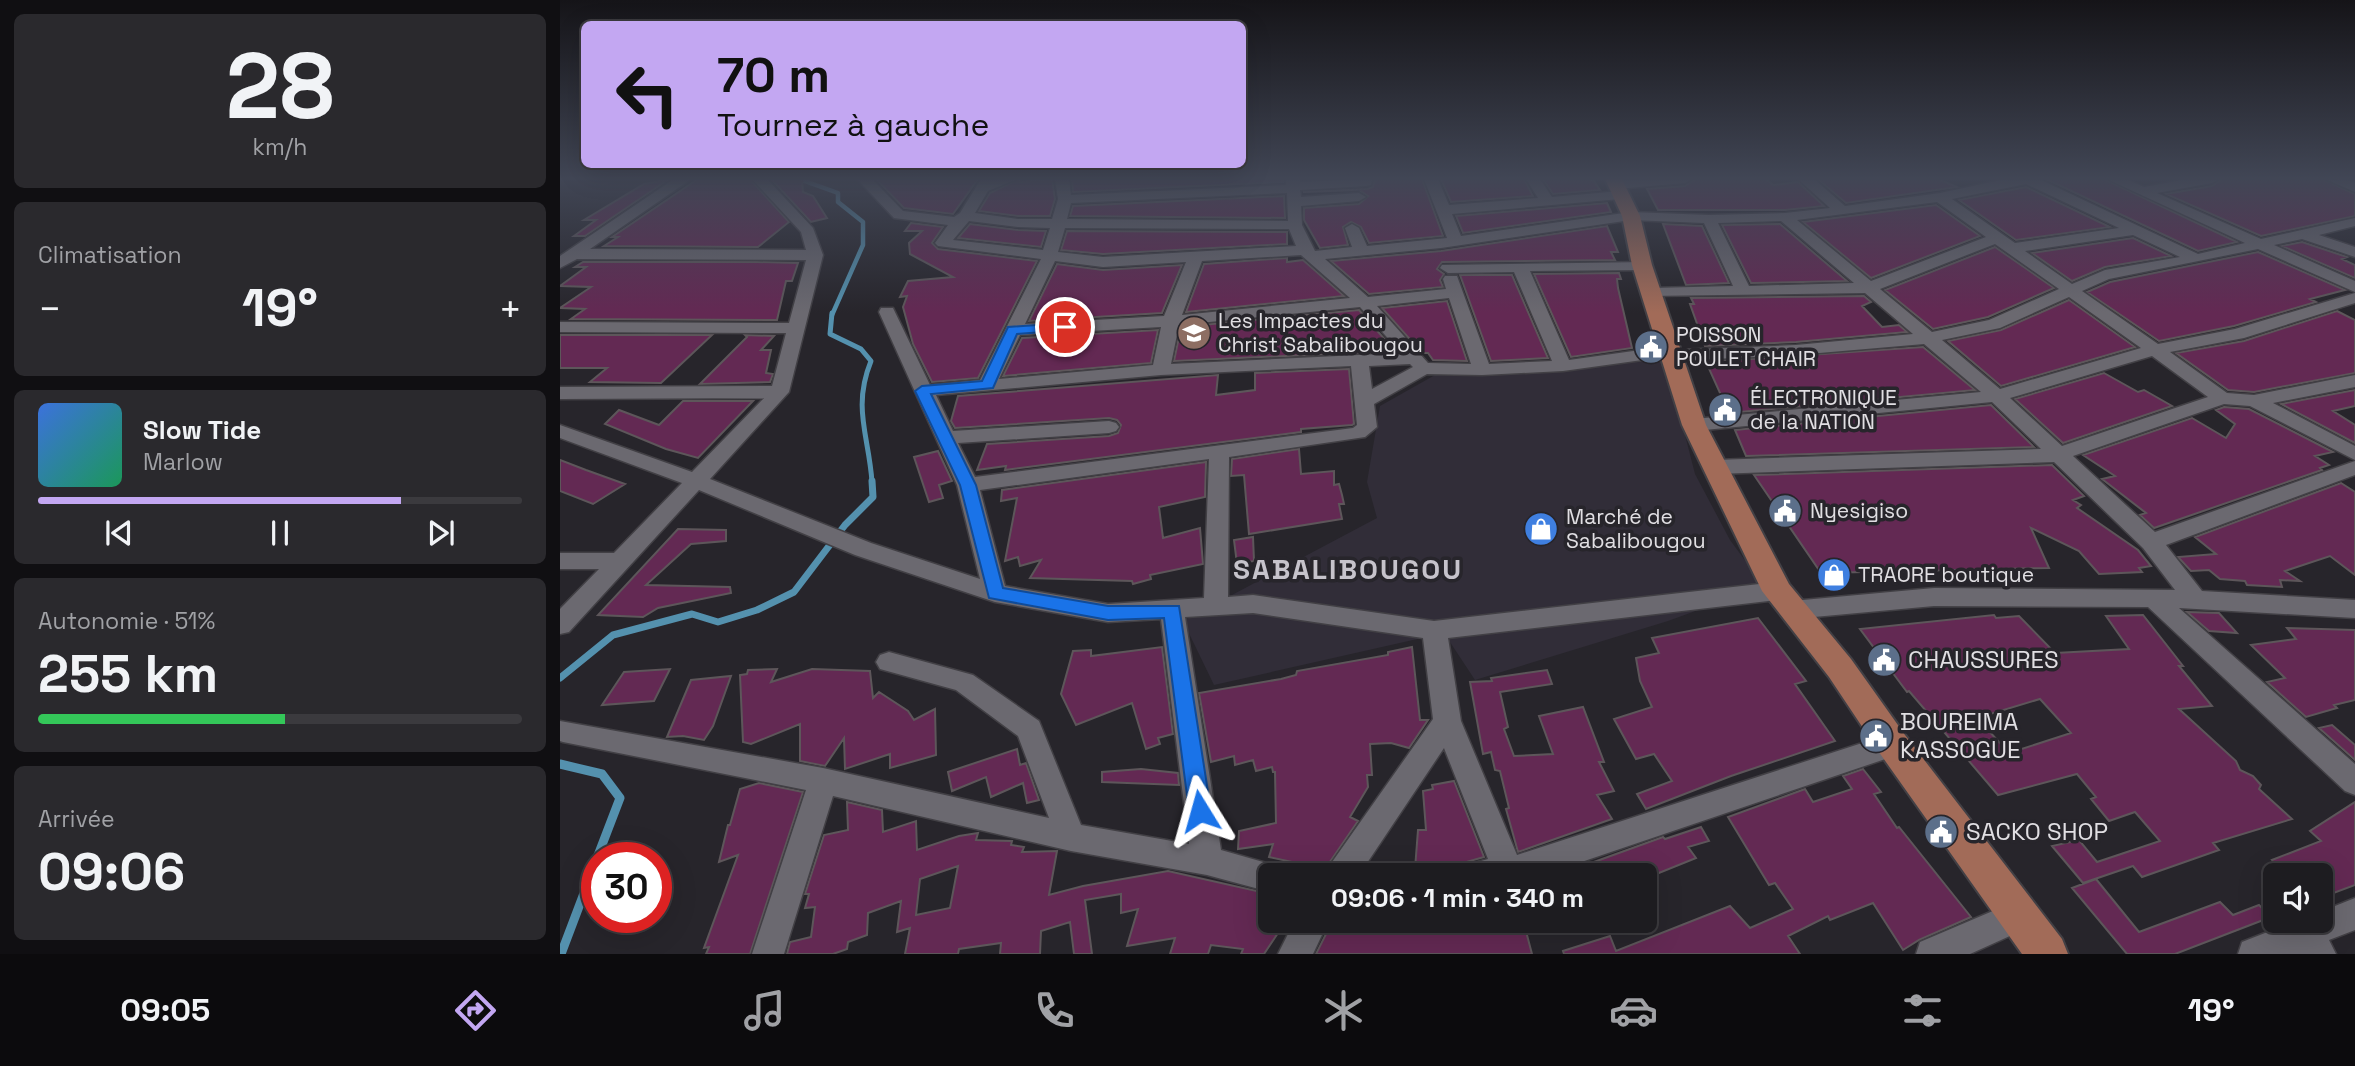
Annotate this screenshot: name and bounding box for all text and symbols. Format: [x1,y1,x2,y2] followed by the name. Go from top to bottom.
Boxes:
[226,28,334,145] text: 28
[717,44,830,106] text: 70 m
[602,49,693,140] icon: left
[717,105,989,145] text: Tournez à gauche
[253,132,307,162] text: km/h
[38,240,182,270] text: Climatisation
[242,275,318,341] text: 19°
[38,285,62,333] text: −
[498,285,522,333] text: +
[1035,297,1095,357] pin
[1218,307,1423,358] place label: Les Impactes du Christ Sabalibougou
[1046,308,1084,346] icon: arrive
[1175,314,1213,352] school or university icon: Les Impactes du Christ Sabalibougou
[1676,321,1816,372] place label: POISSON POULET CHAIR
[1632,328,1670,366] public building icon: POISSON POULET CHAIR
[1750,384,1897,435] place label: ÉLECTRONIQUE de la NATION
[1706,391,1744,429] public building icon: ÉLECTRONIQUE de la NATION
[143,413,261,447] text: Slow Tide
[143,447,223,477] text: Marlow
[1766,492,1804,530] public building icon: Nyesigiso
[1810,497,1908,524] place label: Nyesigiso
[1566,503,1706,554] place label: Marché de Sabalibougou
[1522,510,1560,548] shop icon: Marché de Sabalibougou
[100,514,138,552] icon: previous
[261,514,299,552] icon: pause
[422,514,460,552] icon: next
[1233,551,1463,587] district label: SABALIBOUGOU
[1815,556,1853,594] shop icon: TRAORE boutique
[1858,561,2034,588] place label: TRAORE boutique
[38,606,215,636] text: Autonomie · 51%
[38,641,218,707] text: 255 km
[1865,641,1903,679] public building icon: CHAUSSURES
[1908,644,2059,675] place label: CHAUSSURES
[1900,706,2021,765] place label: BOUREIMA KASSOGUE
[1857,717,1895,755] public building icon: BOUREIMA KASSOGUE
[1163,774,1237,848] position arrow
[38,804,115,834] text: Arrivée
[1922,813,1960,851] public building icon: SACKO SHOP
[1966,816,2108,847] place label: SACKO SHOP
[38,839,185,905] text: 09:06
[581,842,672,933] speed limit sign: 30
[2263,863,2333,933] map controls
[2263,863,2333,933] button: sound
[1331,881,1584,915] text: 09:06 · 1 min · 340 m
[451,986,500,1035] icon: directions
[740,986,789,1035] icon: music
[1030,986,1079,1035] icon: phone
[1319,986,1368,1035] icon: climate
[1609,986,1658,1035] icon: car
[1898,986,1947,1035] icon: filters
[120,990,210,1030] text: 09:05
[2188,990,2235,1030] text: 19°

